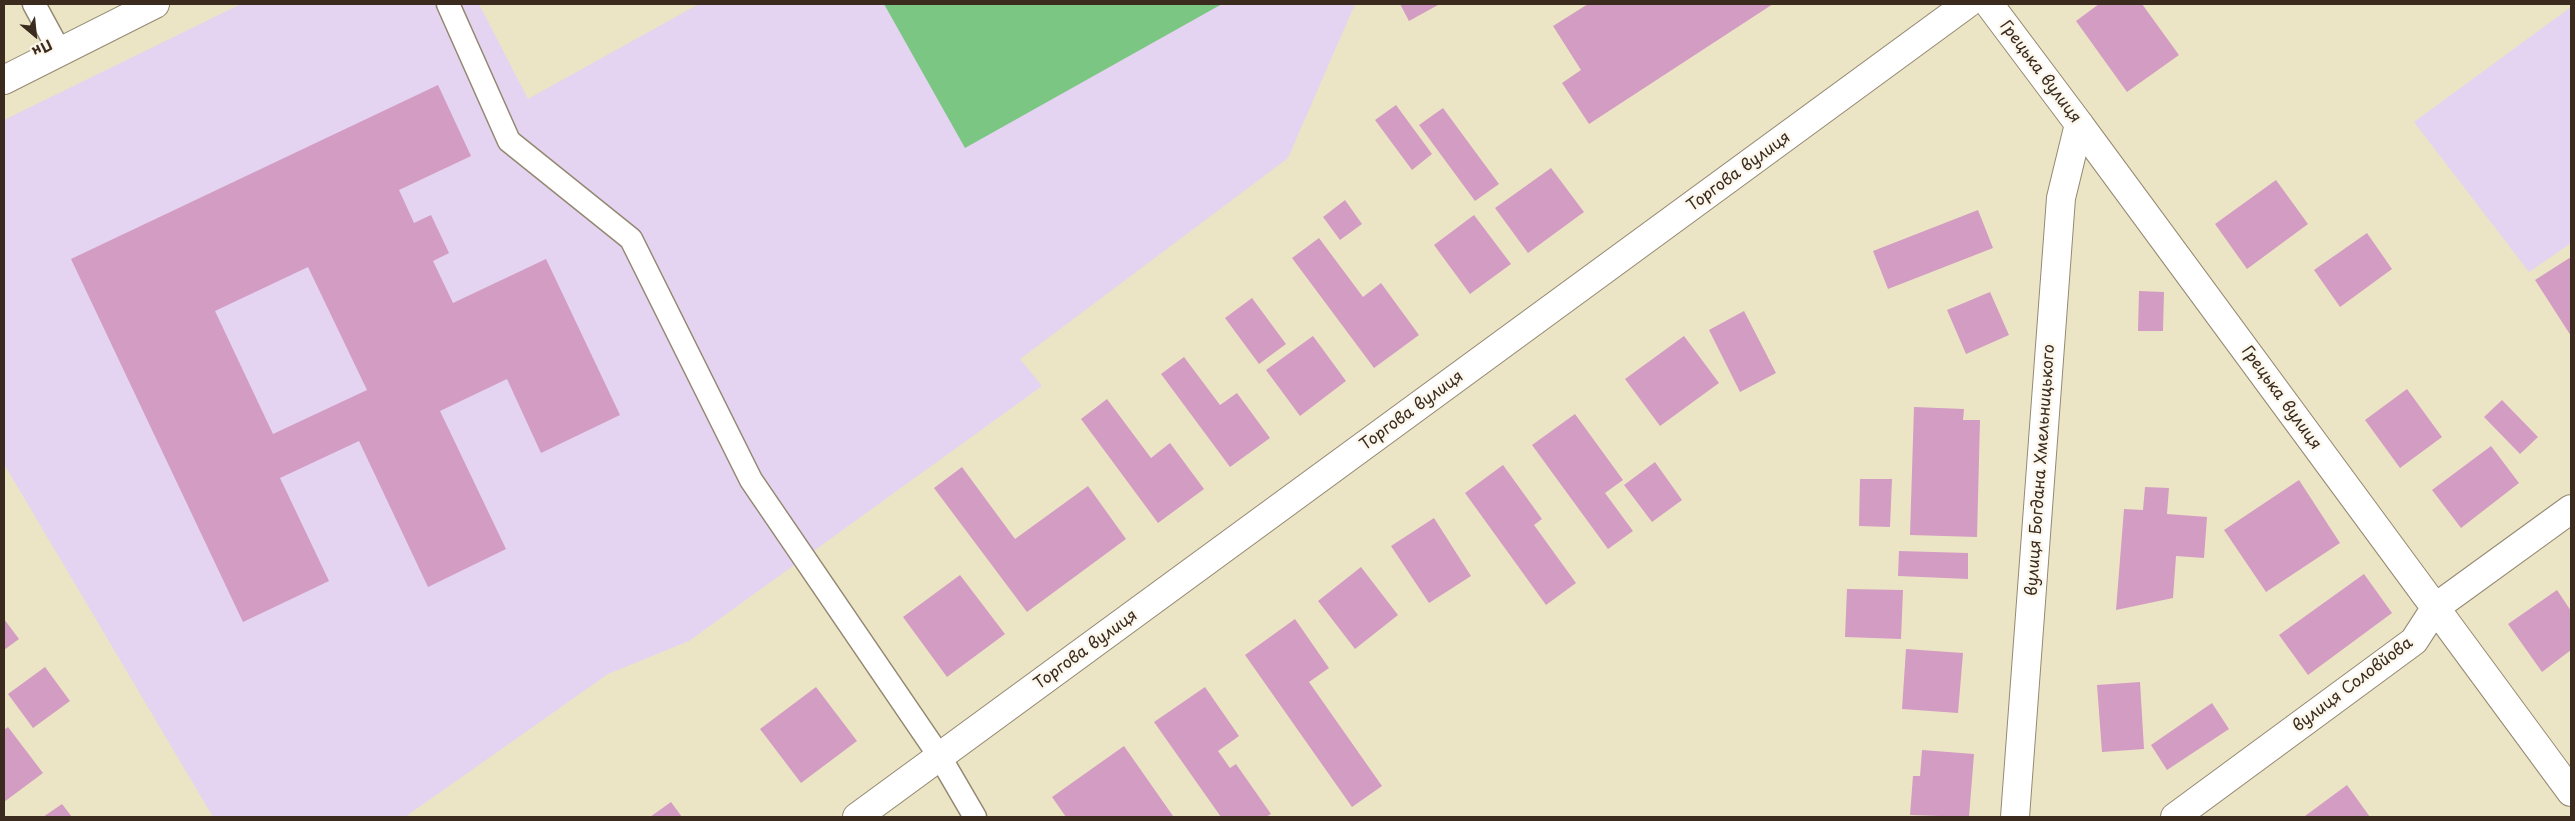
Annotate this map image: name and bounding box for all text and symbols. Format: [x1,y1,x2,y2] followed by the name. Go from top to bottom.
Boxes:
[10,10,60,60] north arrow
[1995,17,2085,127] street label: Грецька вулиця
[28,35,56,63] text: Пн
[1684,128,1794,216] street label: Торгова вулиця
[2237,343,2325,453] street label: Грецька вулиця
[2023,344,2059,596] street label: вулиця Богдана Хмельницького
[1357,367,1467,455] street label: Торгова вулиця
[1031,606,1141,694] street label: Торгова вулиця
[2289,634,2417,736] street label: вулиця Соловйова

